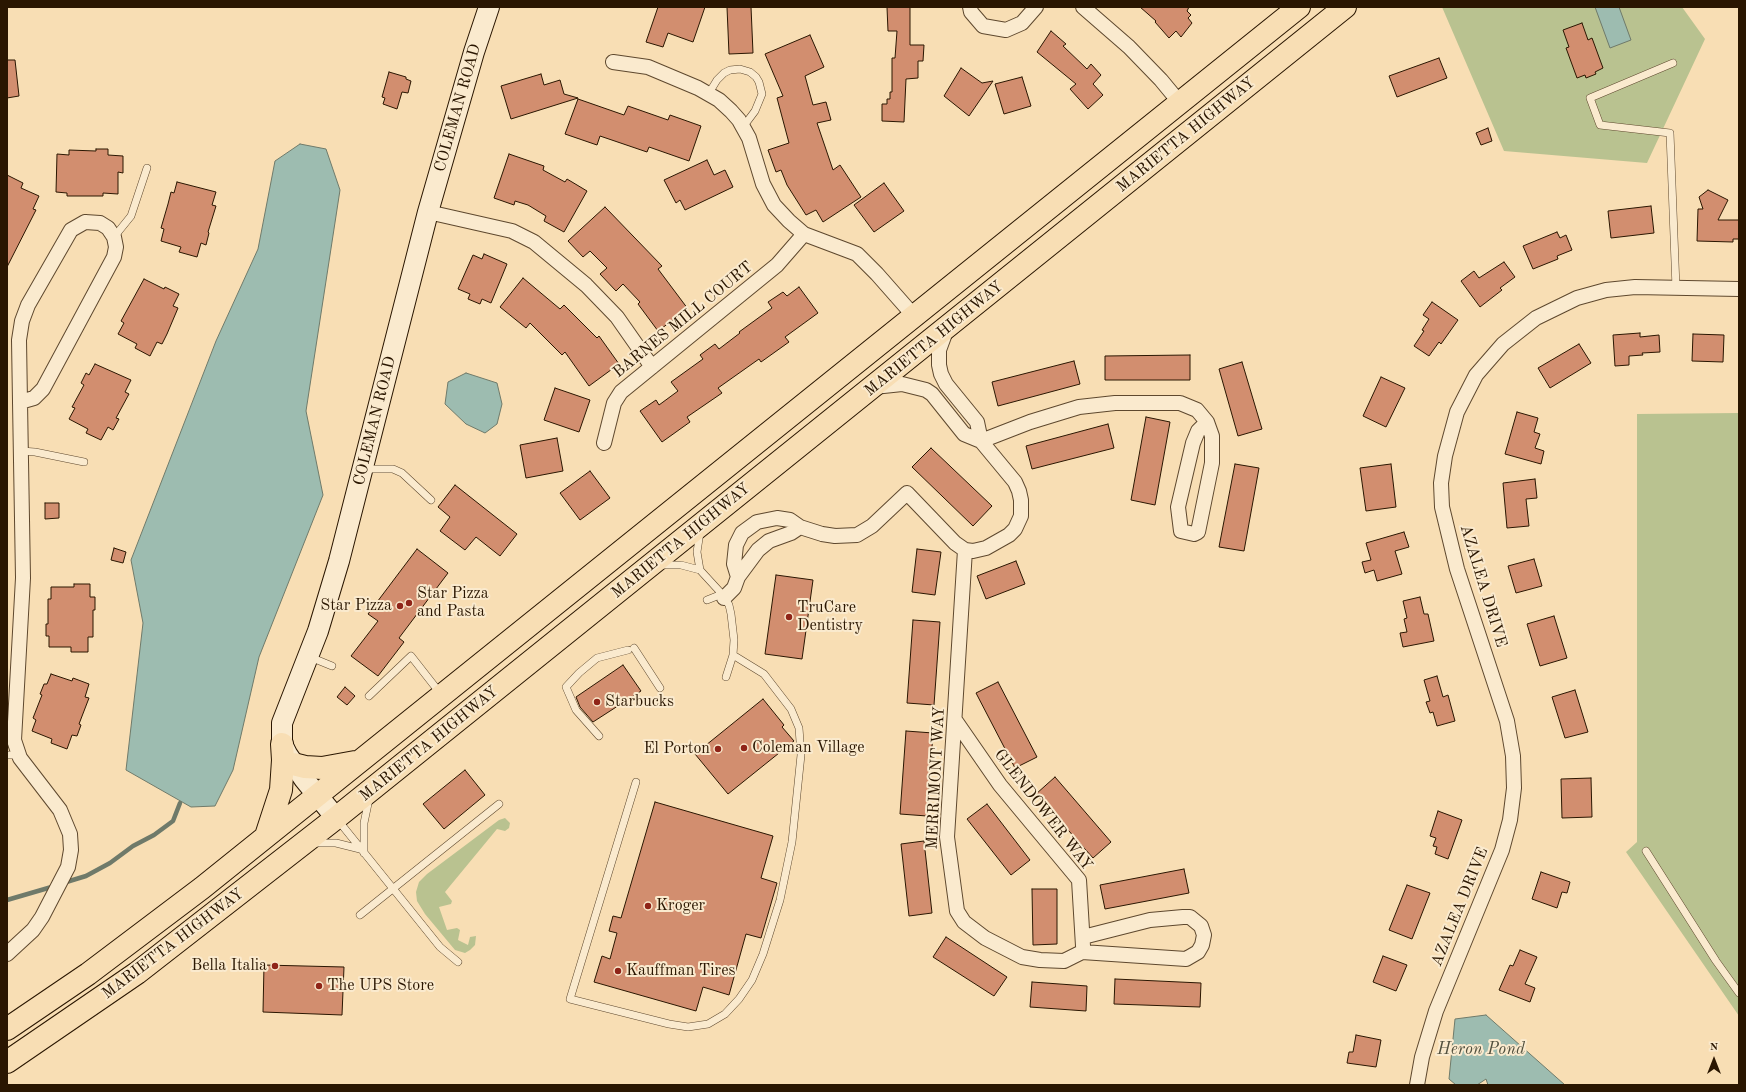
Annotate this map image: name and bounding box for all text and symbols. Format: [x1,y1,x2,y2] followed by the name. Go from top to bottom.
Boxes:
[431,42,485,174] street label: COLEMAN ROAD
[1113,73,1259,197] street label: MARIETTA HIGHWAY
[609,258,757,382] street label: BARNES MILL COURT
[861,277,1007,401] street label: MARIETTA HIGHWAY
[350,354,400,488] street label: COLEMAN ROAD
[608,479,754,603] street label: MARIETTA HIGHWAY
[1455,522,1511,650] street label: AZALEA DRIVE
[417,584,489,622] place label: Star Pizza and Pasta
[320,596,392,616] place label: Star Pizza
[404,598,414,608] marker: Star Pizza and Pasta
[797,598,863,636] place label: TruCare Dentistry
[395,601,405,611] marker: Star Pizza
[784,612,794,622] marker: TruCare Dentistry
[356,682,502,806] street label: MARIETTA HIGHWAY
[605,692,674,712] place label: Starbucks
[592,697,602,707] marker: Starbucks
[923,706,949,850] street label: MERRIMONT WAY
[752,738,865,758] place label: Coleman Village
[643,739,710,759] place label: El Porton
[739,743,749,753] marker: Coleman Village
[713,744,723,754] marker: El Porton
[990,745,1096,875] street label: GLENDOWER WAY
[1427,845,1493,969] street label: AZALEA DRIVE
[98,884,248,1004] street label: MARIETTA HIGHWAY
[656,896,705,916] place label: Kroger
[643,901,653,911] marker: Kroger
[191,956,267,976] place label: Bella Italia
[270,961,280,971] marker: Bella Italia
[626,961,735,981] place label: Kauffman Tires
[613,966,623,976] marker: Kauffman Tires
[327,976,434,996] place label: The UPS Store
[314,981,324,991] marker: The UPS Store
[1437,1040,1525,1060] water label: Heron Pond
[1694,1040,1734,1080] north arrow
[1710,1042,1718,1053] text: N

